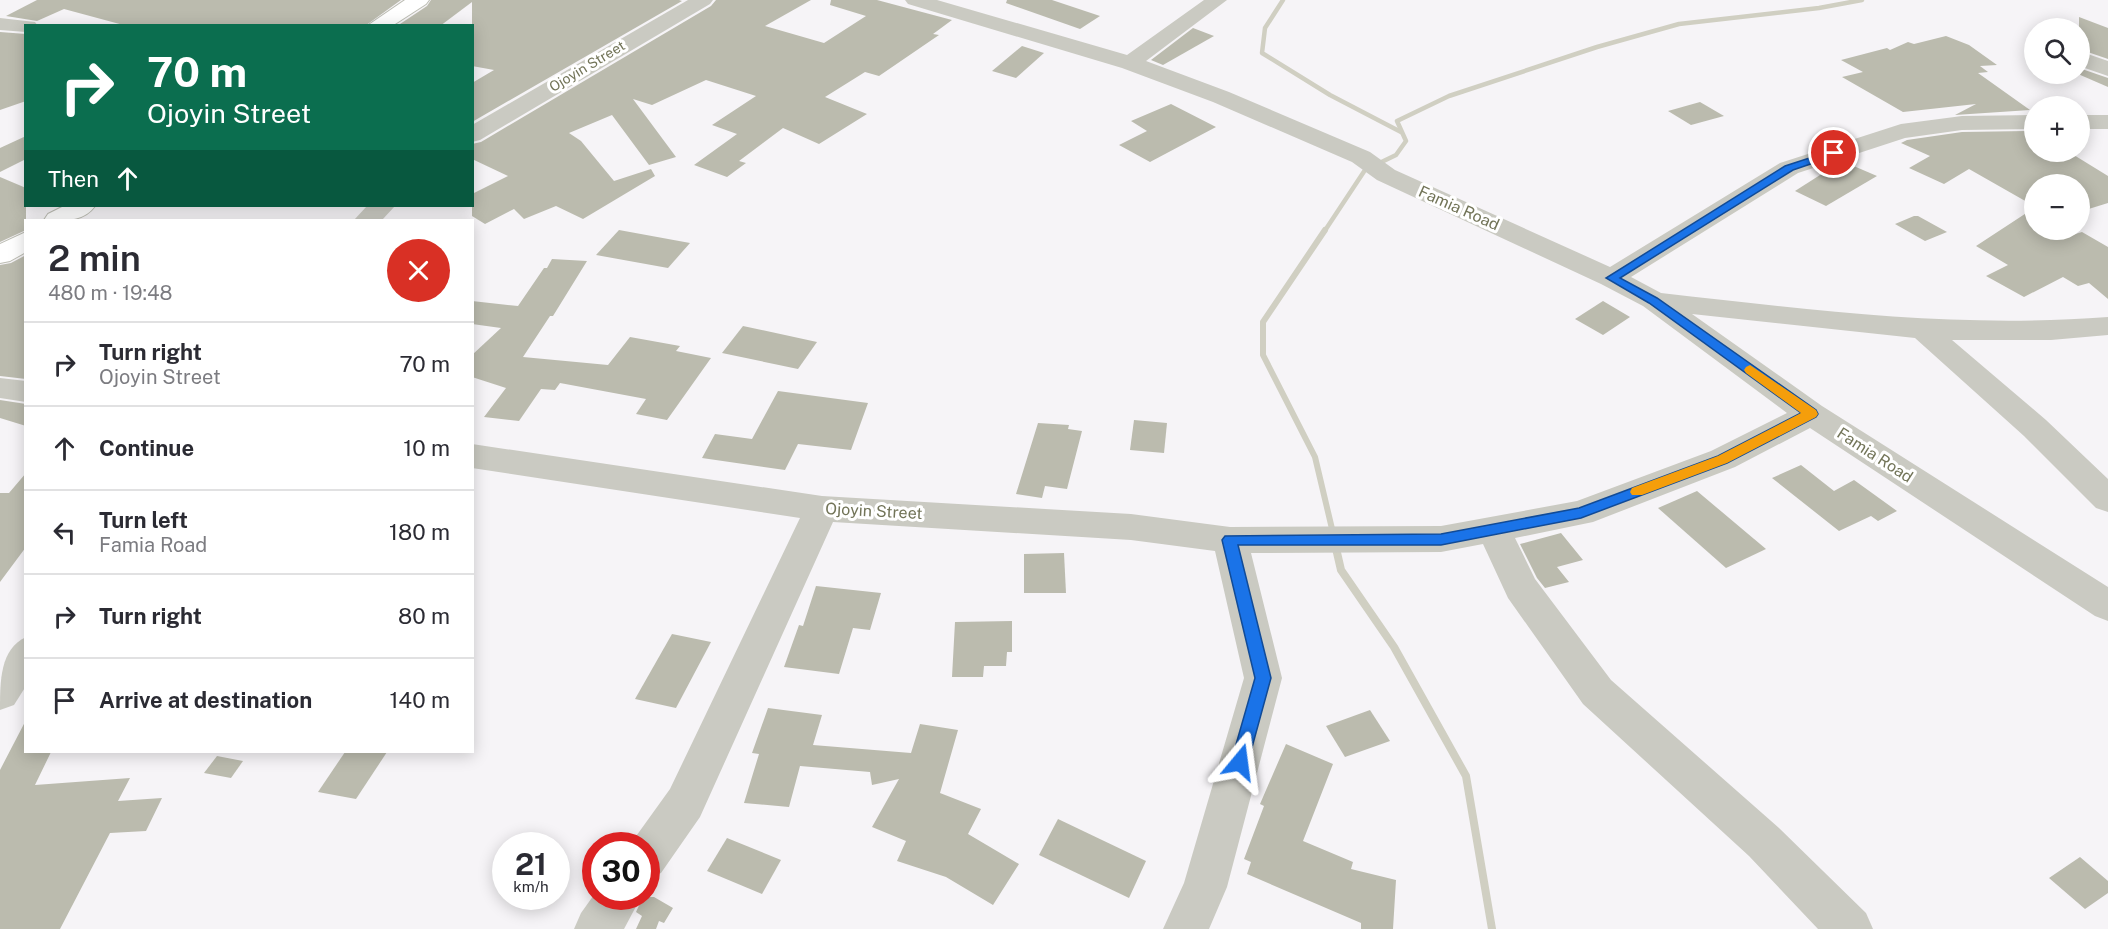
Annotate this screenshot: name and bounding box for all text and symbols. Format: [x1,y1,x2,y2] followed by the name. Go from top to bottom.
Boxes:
[2024,18,2090,240] map controls
[2024,18,2090,84] button: search
[546,37,628,95] street label: Ojoyin Street
[147,47,247,96] text: 70 m
[48,48,126,126] icon: right
[2024,96,2090,162] button: +
[147,97,311,129] text: Ojoyin Street
[1808,127,1859,178] pin
[1817,136,1850,169] icon: arrive
[111,162,144,195] icon: ahead
[48,166,99,192] text: Then
[2024,174,2090,240] button: −
[1416,182,1502,234] street label: Famia Road
[48,237,141,279] text: 2 min
[387,239,450,302] button: close
[48,281,173,305] text: 480 m · 19:48
[99,339,202,365] text: Turn right
[48,348,81,381] icon: right
[399,351,450,377] text: 70 m
[99,365,221,389] text: Ojoyin Street
[1834,423,1916,487] street label: Famia Road
[48,432,81,465] icon: ahead
[99,435,194,461] text: Continue
[403,435,450,461] text: 10 m
[825,499,923,523] street label: Ojoyin Street
[99,507,188,533] text: Turn left
[48,516,81,549] icon: left
[389,519,450,545] text: 180 m
[99,533,207,557] text: Famia Road
[48,600,81,633] icon: right
[99,603,202,629] text: Turn right
[398,603,450,629] text: 80 m
[48,684,81,717] icon: arrive
[99,687,312,713] text: Arrive at destination
[389,687,450,713] text: 140 m
[1208,730,1272,794] position arrow
[582,832,660,910] speed limit sign: 30
[515,846,547,882] text: 21
[513,878,549,895] text: km/h

